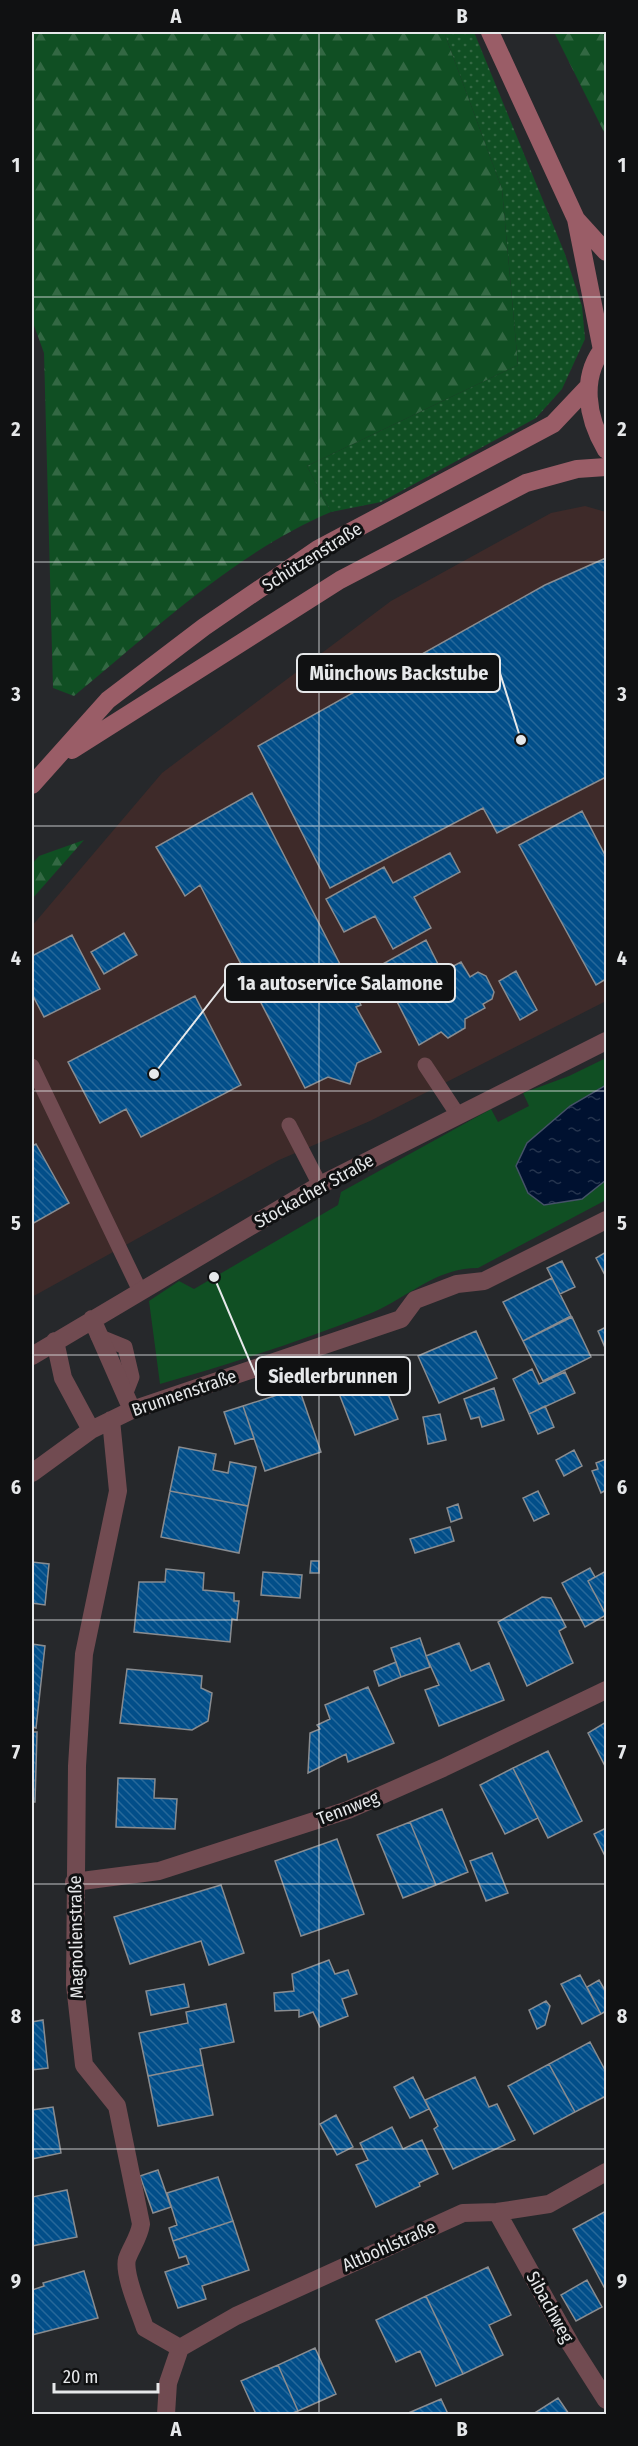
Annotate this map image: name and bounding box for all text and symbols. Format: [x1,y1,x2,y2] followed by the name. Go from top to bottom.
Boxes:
[170,4,183,28] text: A
[456,4,468,28] text: B
[12,153,20,177] text: 1
[618,153,626,177] text: 1
[10,417,21,441] text: 2
[616,417,627,441] text: 2
[258,518,366,596] street label: Schützenstraße
[297,654,500,692] callout: Münchows Backstube
[310,661,488,685] text: Münchows Backstube
[10,682,21,706] text: 3
[616,682,627,706] text: 3
[11,946,21,970] text: 4
[617,946,627,970] text: 4
[225,964,455,1002] callout: 1a autoservice Salamone
[237,971,443,995] text: 1a autoservice Salamone
[250,1149,378,1233] street label: Stockacher Straße
[11,1211,21,1235] text: 5
[617,1211,627,1235] text: 5
[256,1357,410,1395] callout: Siedlerbrunnen
[268,1364,398,1388] text: Siedlerbrunnen
[129,1365,239,1421] street label: Brunnenstraße
[11,1475,21,1499] text: 6
[617,1475,627,1499] text: 6
[12,1740,21,1764] text: 7
[618,1740,627,1764] text: 7
[314,1786,382,1830] street label: Tennweg
[64,1875,88,1999] street label: Magnolienstraße
[11,2004,22,2028] text: 8
[617,2004,628,2028] text: 8
[339,2216,439,2276] street label: Altbohlstraße
[521,2268,579,2347] street label: Sibachweg
[11,2269,21,2293] text: 9
[617,2269,627,2293] text: 9
[54,2356,158,2394] scale bar
[63,2366,98,2388] text: 20 m
[170,2417,183,2441] text: A
[456,2417,468,2441] text: B

